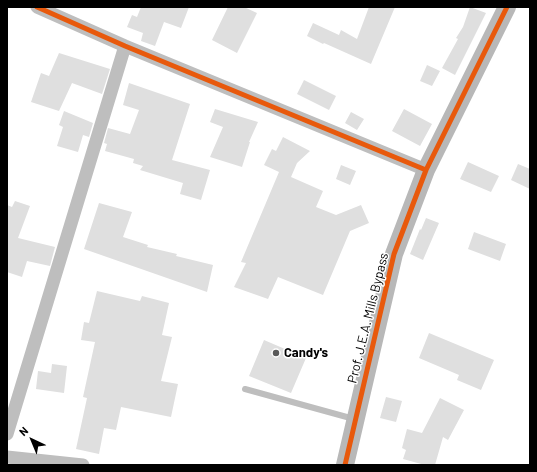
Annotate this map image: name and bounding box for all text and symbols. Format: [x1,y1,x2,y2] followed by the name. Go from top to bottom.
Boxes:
[344,251,392,385] street label: Prof. J.E.A. Mills Bypass
[284,345,328,361] place label: Candy's
[271,348,281,358] marker: Candy's
[12,420,52,460] north arrow
[16,424,30,438] text: N

